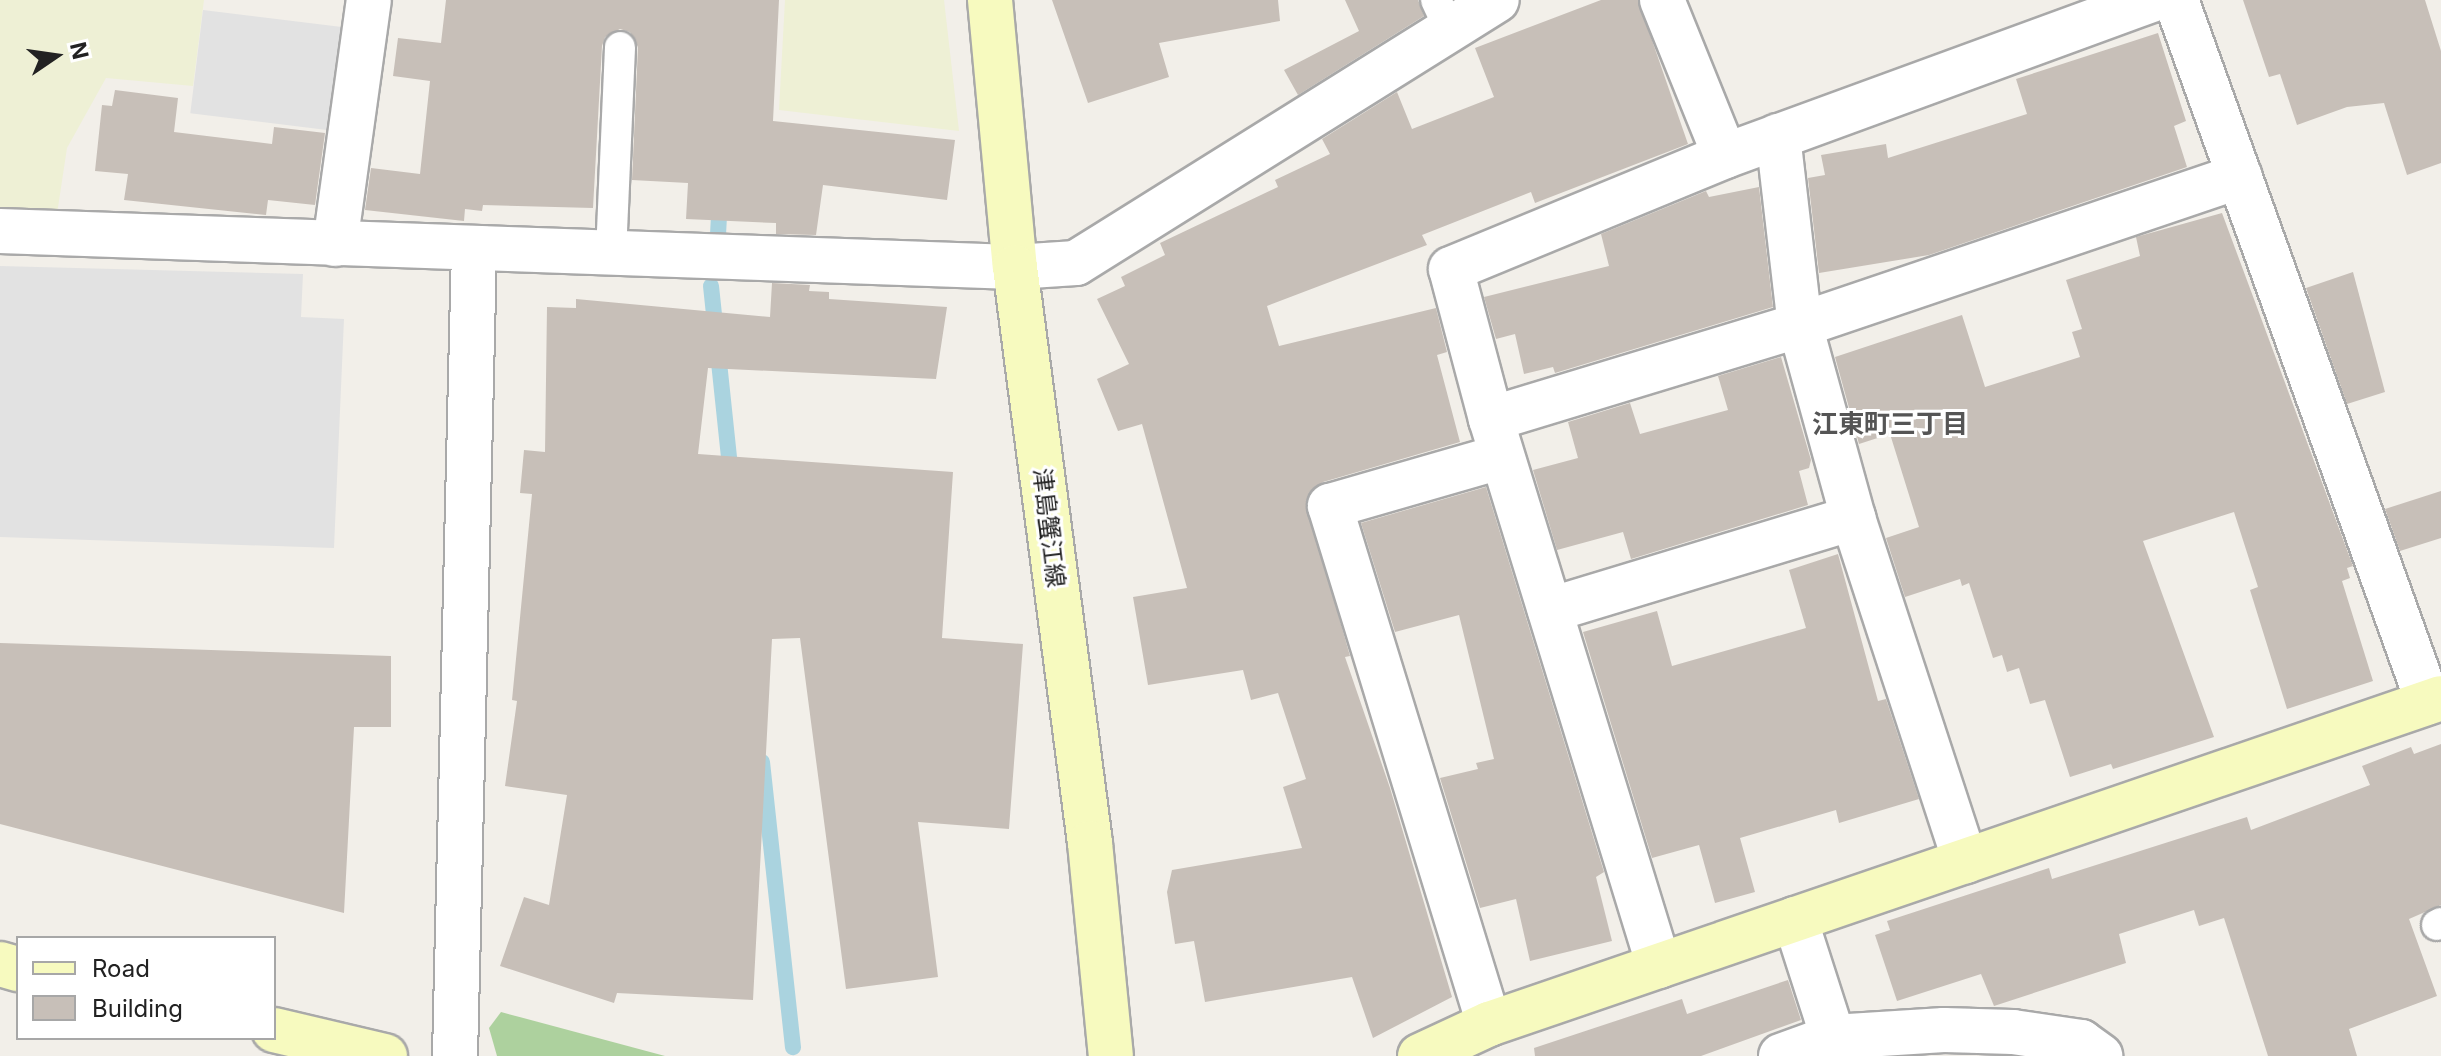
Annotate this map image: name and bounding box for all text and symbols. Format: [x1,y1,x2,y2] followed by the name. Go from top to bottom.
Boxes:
[16,16,96,96] north arrow
[65,40,94,62] text: N
[1812,408,1968,440] district label: 江東町三丁目
[1027,467,1071,589] street label: 津島蟹江線
[16,936,276,1040] legend
[92,954,150,983] text: Road
[92,994,183,1023] text: Building

